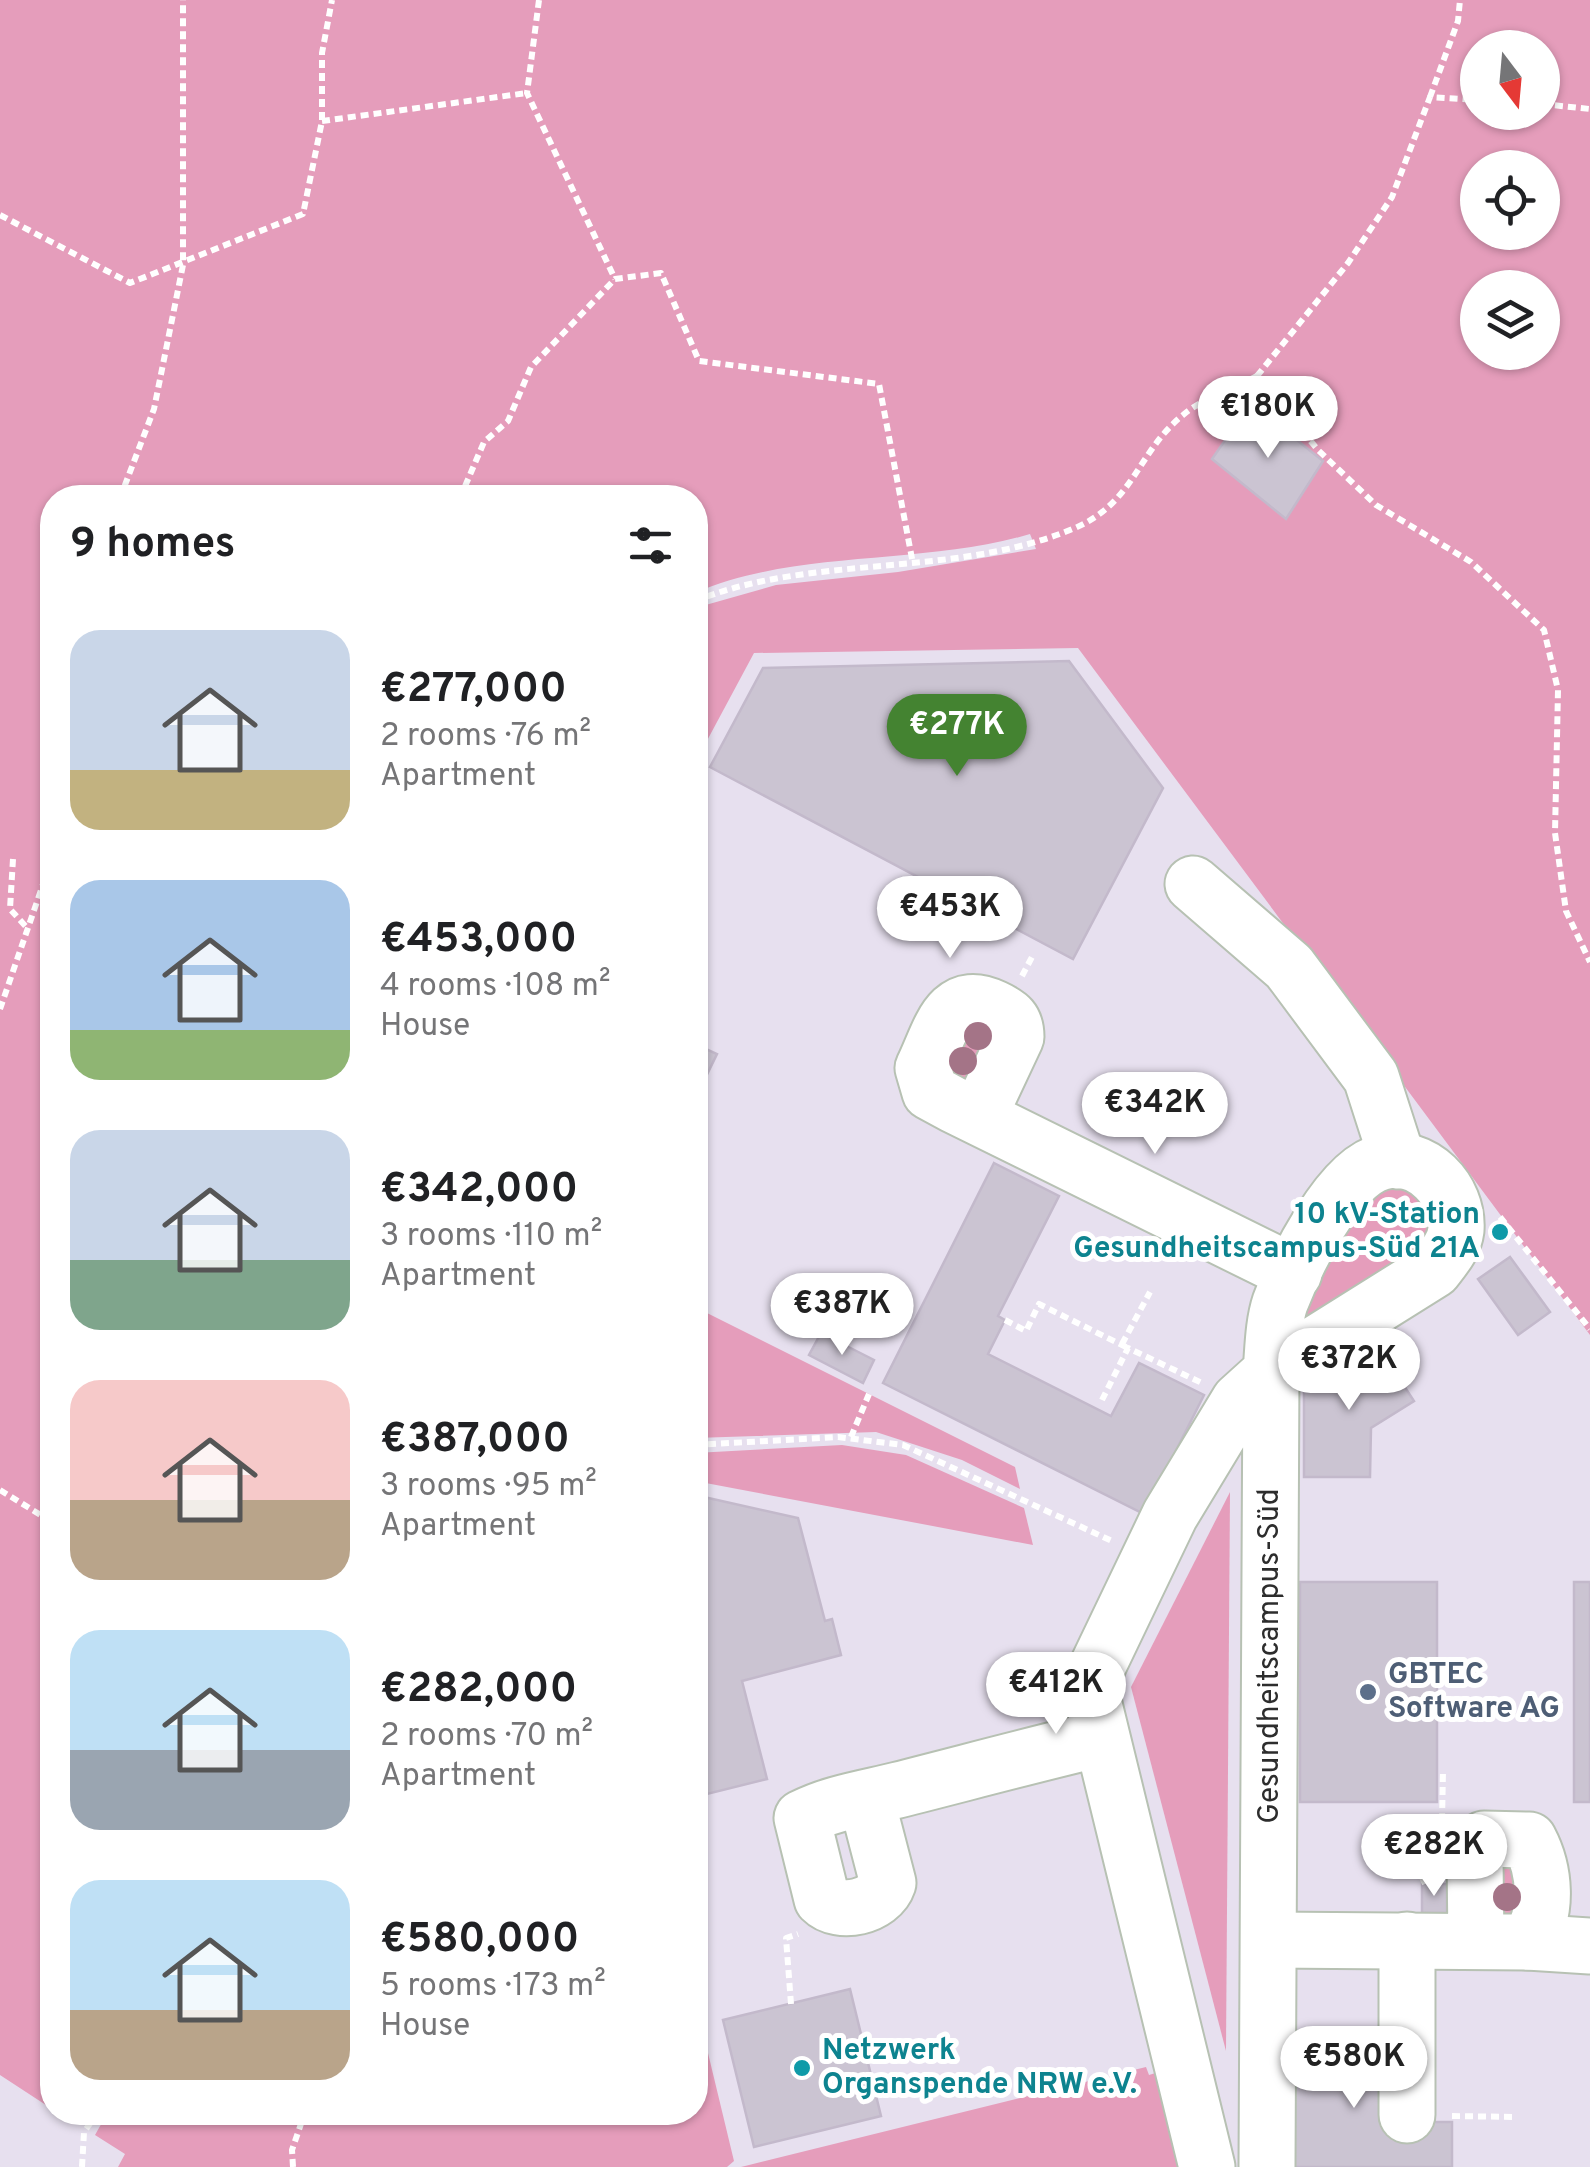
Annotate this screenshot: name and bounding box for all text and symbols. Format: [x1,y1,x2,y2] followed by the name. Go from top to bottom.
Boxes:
[1460,30,1560,130] north arrow
[1460,30,1560,370] map controls
[1460,150,1560,250] button: locate
[1460,270,1560,370] button: layers
[1198,376,1338,461] pin: €180K
[1220,388,1316,428] text: €180K
[623,518,678,573] icon: filters
[70,519,235,572] text: 9 homes
[380,664,567,717] text: €277,000
[150,670,270,790] icon: home
[887,694,1027,779] pin: €277K
[909,706,1005,746] text: €277K
[380,717,591,757] text: 2 rooms · 76 m²
[380,757,536,797] text: Apartment
[880,876,1020,961] pin: €453K
[899,888,1001,928] text: €453K
[380,914,577,967] text: €453,000
[150,920,270,1040] icon: home
[380,967,611,1007] text: 4 rooms · 108 m²
[380,1007,470,1047] text: House
[1085,1072,1225,1157] pin: €342K
[1104,1084,1206,1124] text: €342K
[380,1164,578,1217] text: €342,000
[150,1170,270,1290] icon: home
[1073,1197,1480,1268] place label: 10 kV-Station Gesundheitscampus-Süd 21A
[380,1217,602,1257] text: 3 rooms · 110 m²
[1489,1221,1511,1243] marker: 10 kV-Station Gesundheitscampus-Süd 21A
[380,1257,536,1297] text: Apartment
[772,1273,912,1358] pin: €387K
[793,1285,891,1325] text: €387K
[1279,1328,1419,1413] pin: €372K
[1300,1340,1398,1380] text: €372K
[380,1414,570,1467] text: €387,000
[150,1420,270,1540] icon: home
[380,1467,597,1507] text: 3 rooms · 95 m²
[1252,1488,1289,1824] street label: Gesundheitscampus-Süd
[380,1507,536,1547] text: Apartment
[986,1652,1126,1737] pin: €412K
[1388,1657,1560,1728] place label: GBTEC Software AG
[380,1664,577,1717] text: €282,000
[1008,1664,1104,1704] text: €412K
[150,1670,270,1790] icon: home
[1357,1681,1379,1703] marker: GBTEC Software AG
[380,1717,593,1757] text: 2 rooms · 70 m²
[380,1757,536,1797] text: Apartment
[1364,1814,1504,1899] pin: €282K
[1383,1826,1485,1866] text: €282K
[380,1914,579,1967] text: €580,000
[150,1920,270,2040] icon: home
[380,1967,606,2007] text: 5 rooms · 173 m²
[380,2007,470,2047] text: House
[1284,2026,1424,2111] pin: €580K
[822,2033,1137,2104] place label: Netzwerk Organspende NRW e.V.
[1302,2038,1406,2078] text: €580K
[791,2057,813,2079] marker: Netzwerk Organspende NRW e.V.

